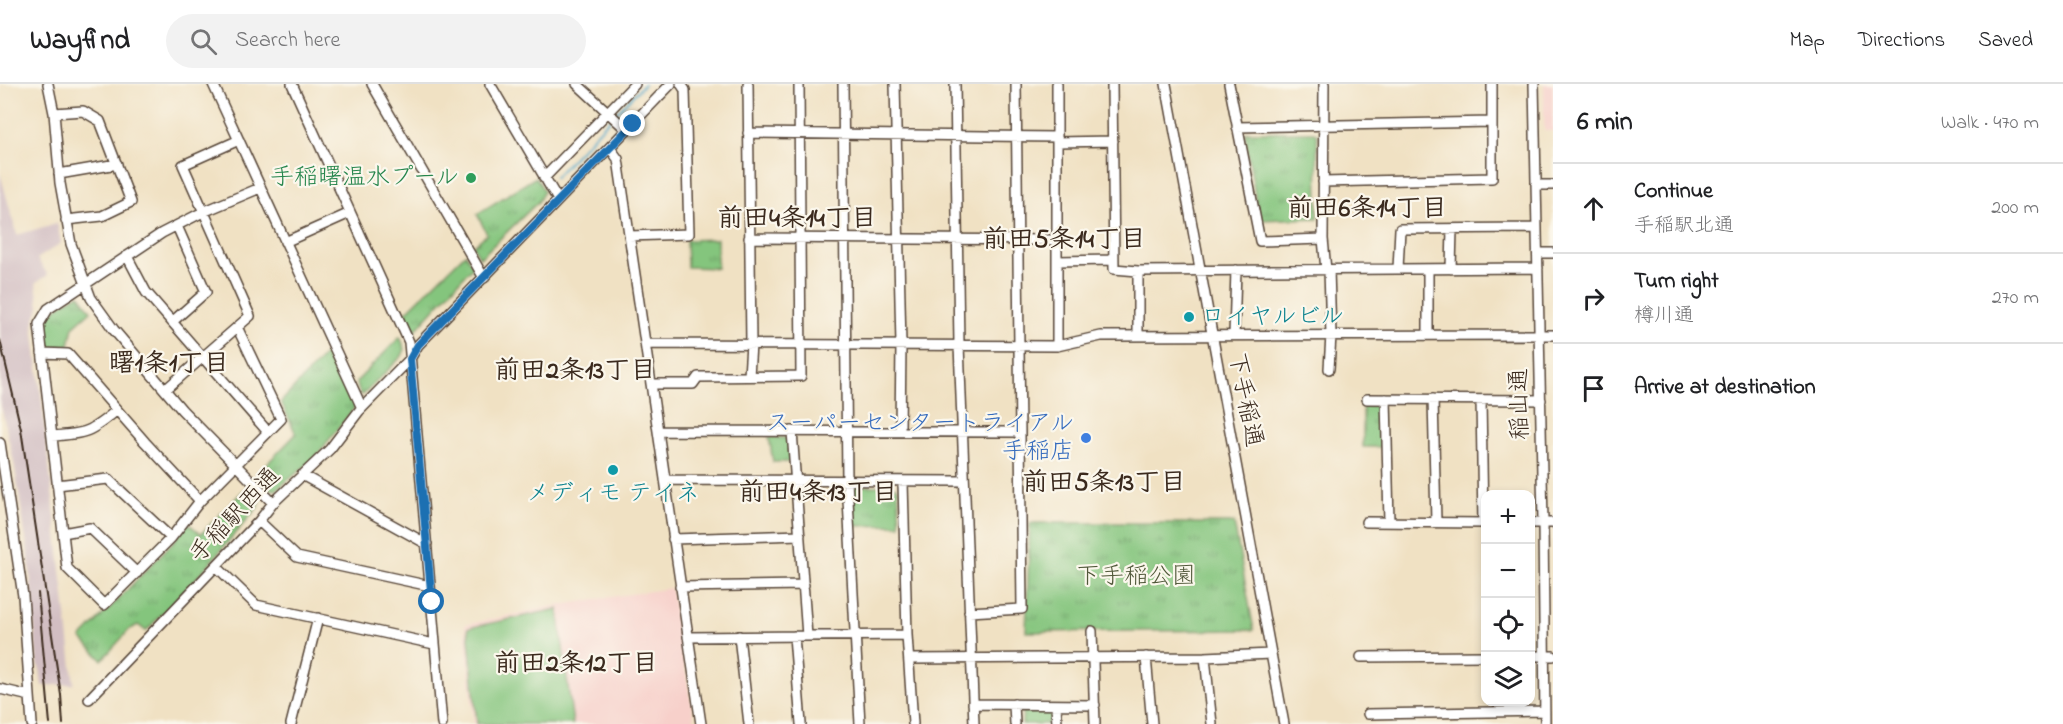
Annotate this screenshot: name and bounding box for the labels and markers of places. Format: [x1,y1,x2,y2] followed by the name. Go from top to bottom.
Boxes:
[270,161,459,196] place label: 手稲曙温水プール
[464,171,478,185] marker: 手稲曙温水プール
[1201,300,1344,335] place label: ロイヤルビル
[1182,310,1196,324] marker: ロイヤルビル
[766,407,1074,470] place label: スーパーセンタートライアル 手稲店
[1079,431,1093,445] marker: スーパーセンタートライアル 手稲店
[606,463,620,477] marker: メディモ テイネ
[526,477,700,512] place label: メディモ テイネ

